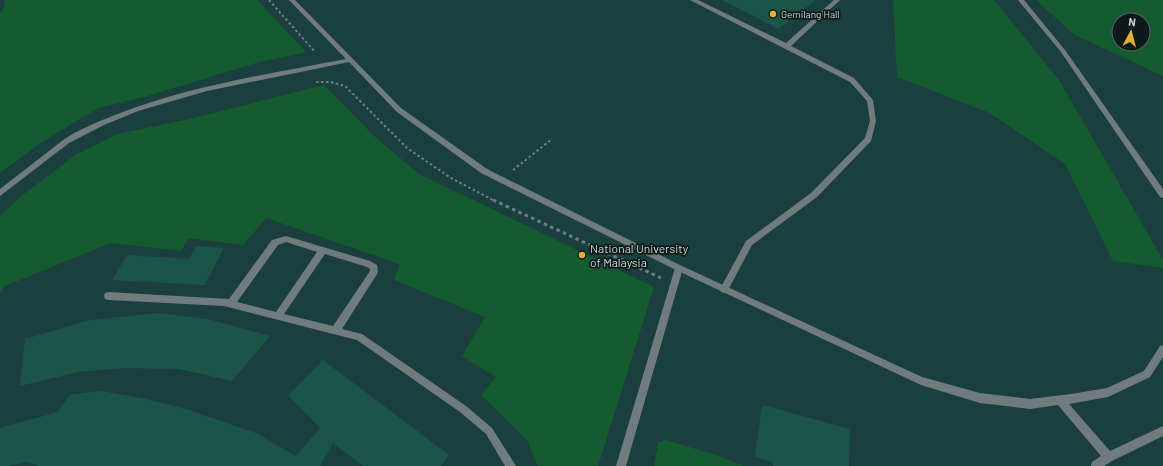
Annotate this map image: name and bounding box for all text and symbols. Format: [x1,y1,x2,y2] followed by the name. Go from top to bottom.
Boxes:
[781,8,840,20] place label: Gemilang Hall
[768,9,778,19] marker: Gemilang Hall
[1111,12,1151,52] north arrow
[1128,15,1137,28] text: N
[590,241,689,269] place label: National University of Malaysia
[577,250,587,260] marker: National University of Malaysia

